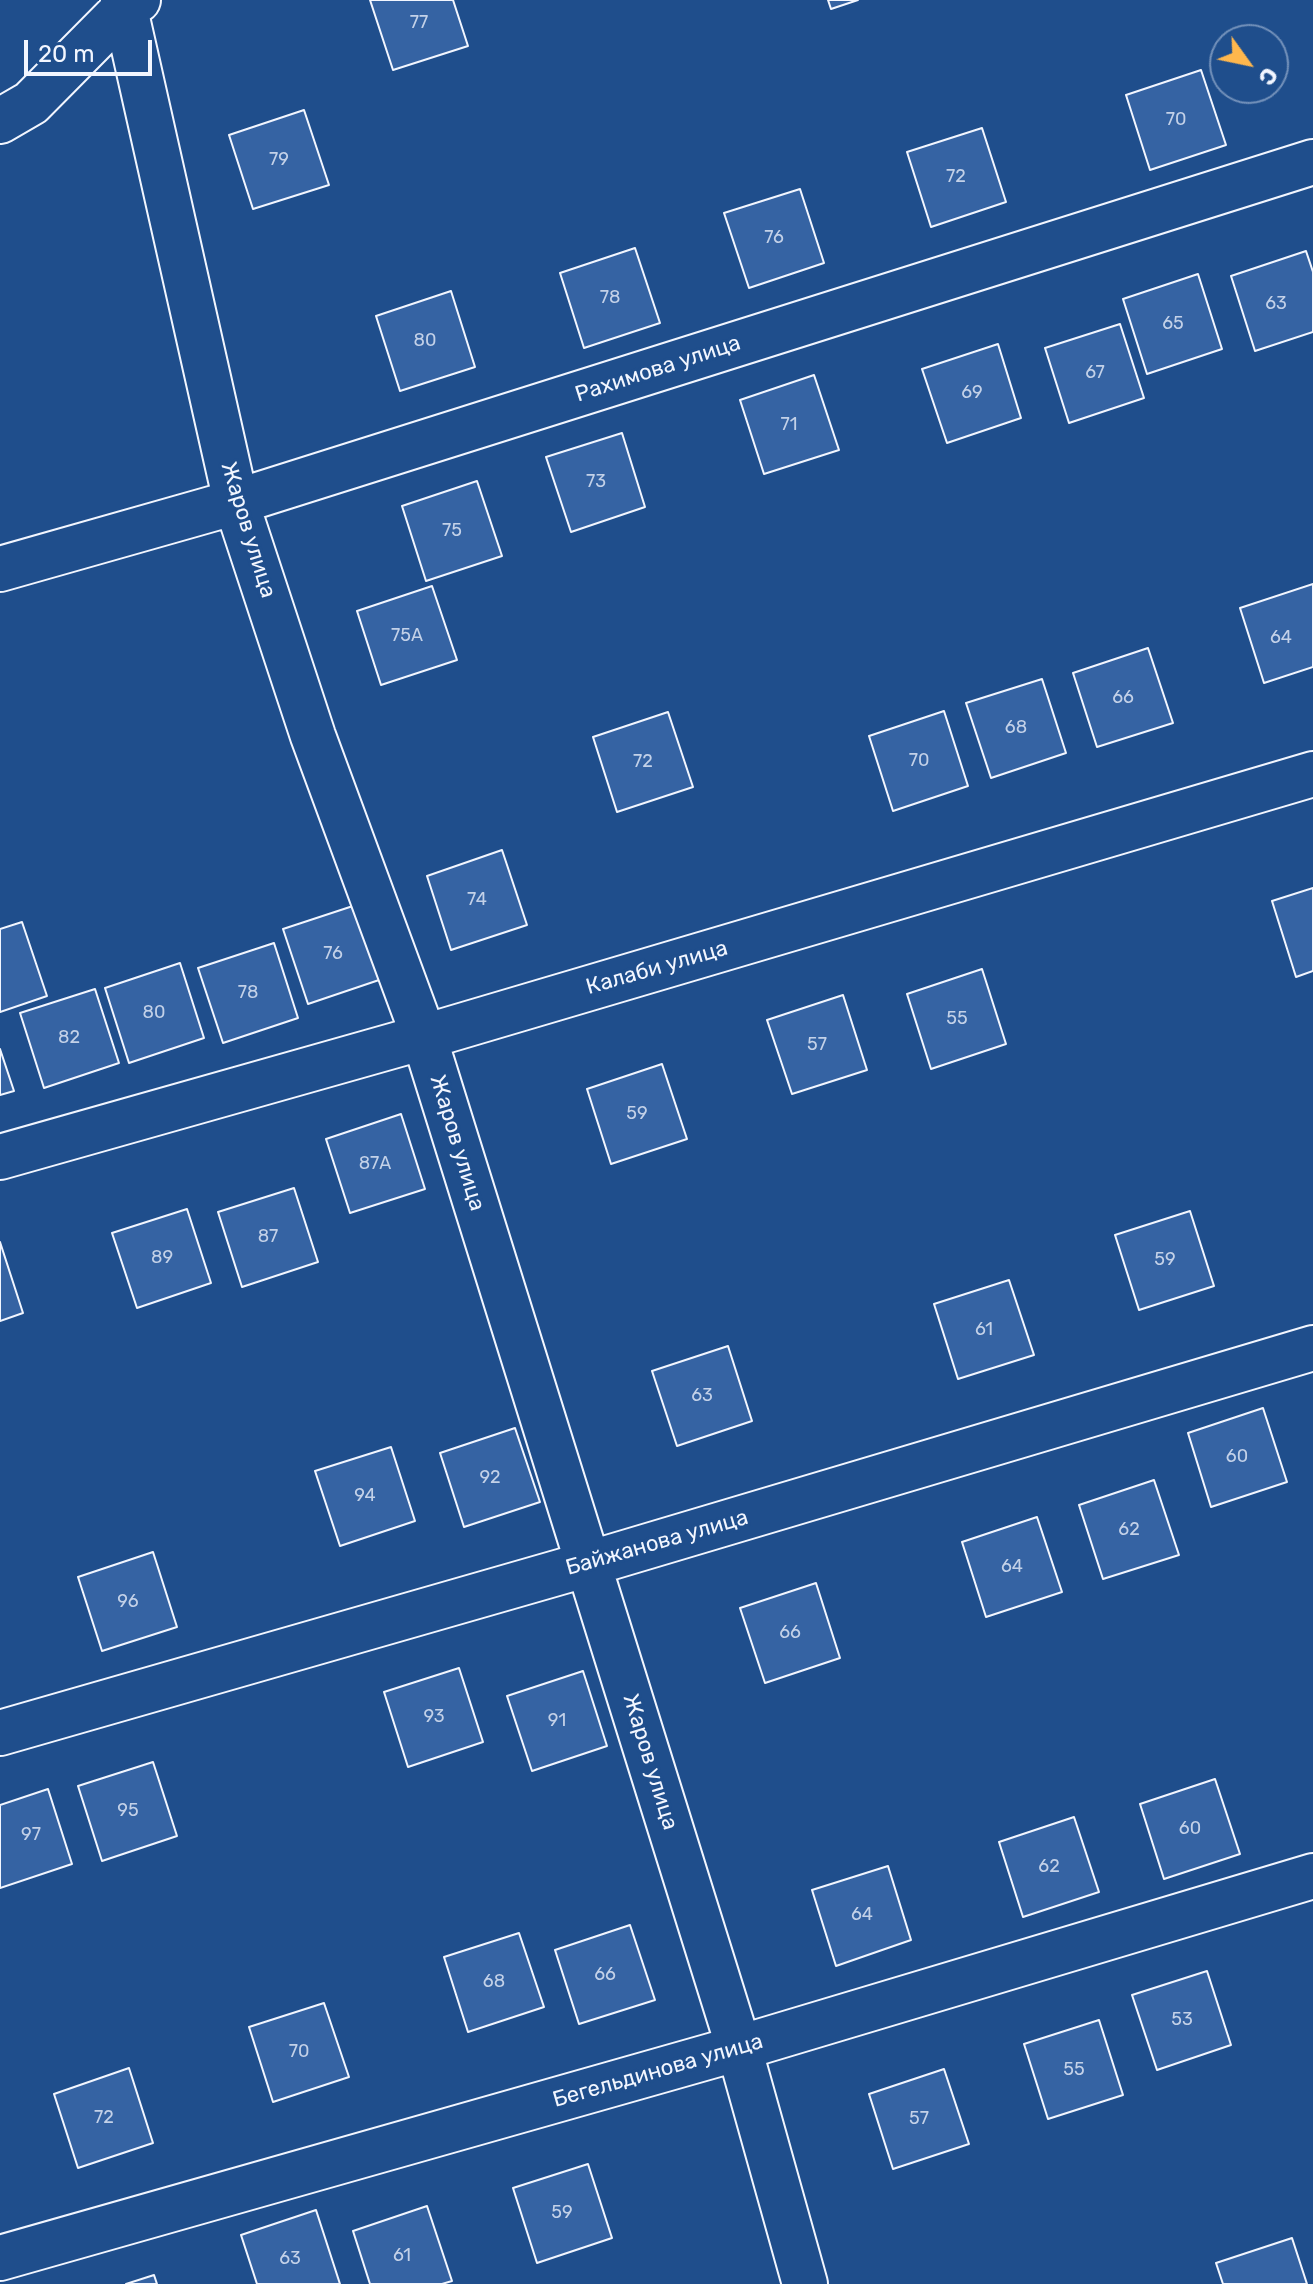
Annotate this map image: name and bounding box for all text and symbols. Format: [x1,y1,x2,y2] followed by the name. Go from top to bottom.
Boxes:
[410,12,428,34] house number: 77
[28,24,156,74] scale bar
[1209,24,1289,104] north arrow
[38,40,95,68] text: 20 m
[1252,62,1283,90] text: С
[1166,109,1186,131] house number: 70
[269,149,289,171] house number: 79
[946,166,966,188] house number: 72
[764,227,784,249] house number: 76
[600,287,620,309] house number: 78
[1265,293,1287,315] house number: 63
[1162,313,1184,335] house number: 65
[414,330,436,352] house number: 80
[572,330,744,408] street label: Рахимова улица
[1085,362,1105,384] house number: 67
[961,382,983,404] house number: 69
[781,414,797,436] house number: 71
[215,459,281,601] street label: Жаров улица
[586,471,606,493] house number: 73
[442,520,462,542] house number: 75
[391,625,423,647] house number: 75А
[1270,627,1292,649] house number: 64
[1112,687,1134,709] house number: 66
[1005,717,1027,739] house number: 68
[909,750,929,772] house number: 70
[633,751,653,773] house number: 72
[467,889,487,911] house number: 74
[583,935,731,1001] street label: Калаби улица
[323,943,343,965] house number: 76
[238,982,258,1004] house number: 78
[143,1002,165,1024] house number: 80
[946,1008,968,1030] house number: 55
[58,1027,80,1049] house number: 82
[807,1034,827,1056] house number: 57
[424,1072,490,1214] street label: Жаров улица
[626,1103,648,1125] house number: 59
[359,1153,391,1175] house number: 87А
[258,1226,278,1248] house number: 87
[151,1247,173,1269] house number: 89
[1154,1249,1176,1271] house number: 59
[975,1319,993,1341] house number: 61
[691,1385,713,1407] house number: 63
[1226,1446,1248,1468] house number: 60
[479,1467,501,1489] house number: 92
[354,1485,376,1507] house number: 94
[563,1504,751,1582] street label: Байжанова улица
[1118,1519,1140,1541] house number: 62
[1001,1556,1023,1578] house number: 64
[117,1591,139,1613] house number: 96
[779,1622,801,1644] house number: 66
[617,1691,683,1833] street label: Жаров улица
[423,1706,445,1728] house number: 93
[548,1710,566,1732] house number: 91
[117,1800,139,1822] house number: 95
[1179,1818,1201,1840] house number: 60
[21,1824,41,1846] house number: 97
[1038,1856,1060,1878] house number: 62
[851,1904,873,1926] house number: 64
[594,1964,616,1986] house number: 66
[483,1971,505,1993] house number: 68
[1171,2009,1193,2031] house number: 53
[550,2028,766,2114] street label: Бегельдинова улица
[289,2041,309,2063] house number: 70
[1063,2059,1085,2081] house number: 55
[94,2107,114,2129] house number: 72
[909,2108,929,2130] house number: 57
[551,2202,573,2224] house number: 59
[393,2245,411,2267] house number: 61
[279,2248,301,2270] house number: 63

